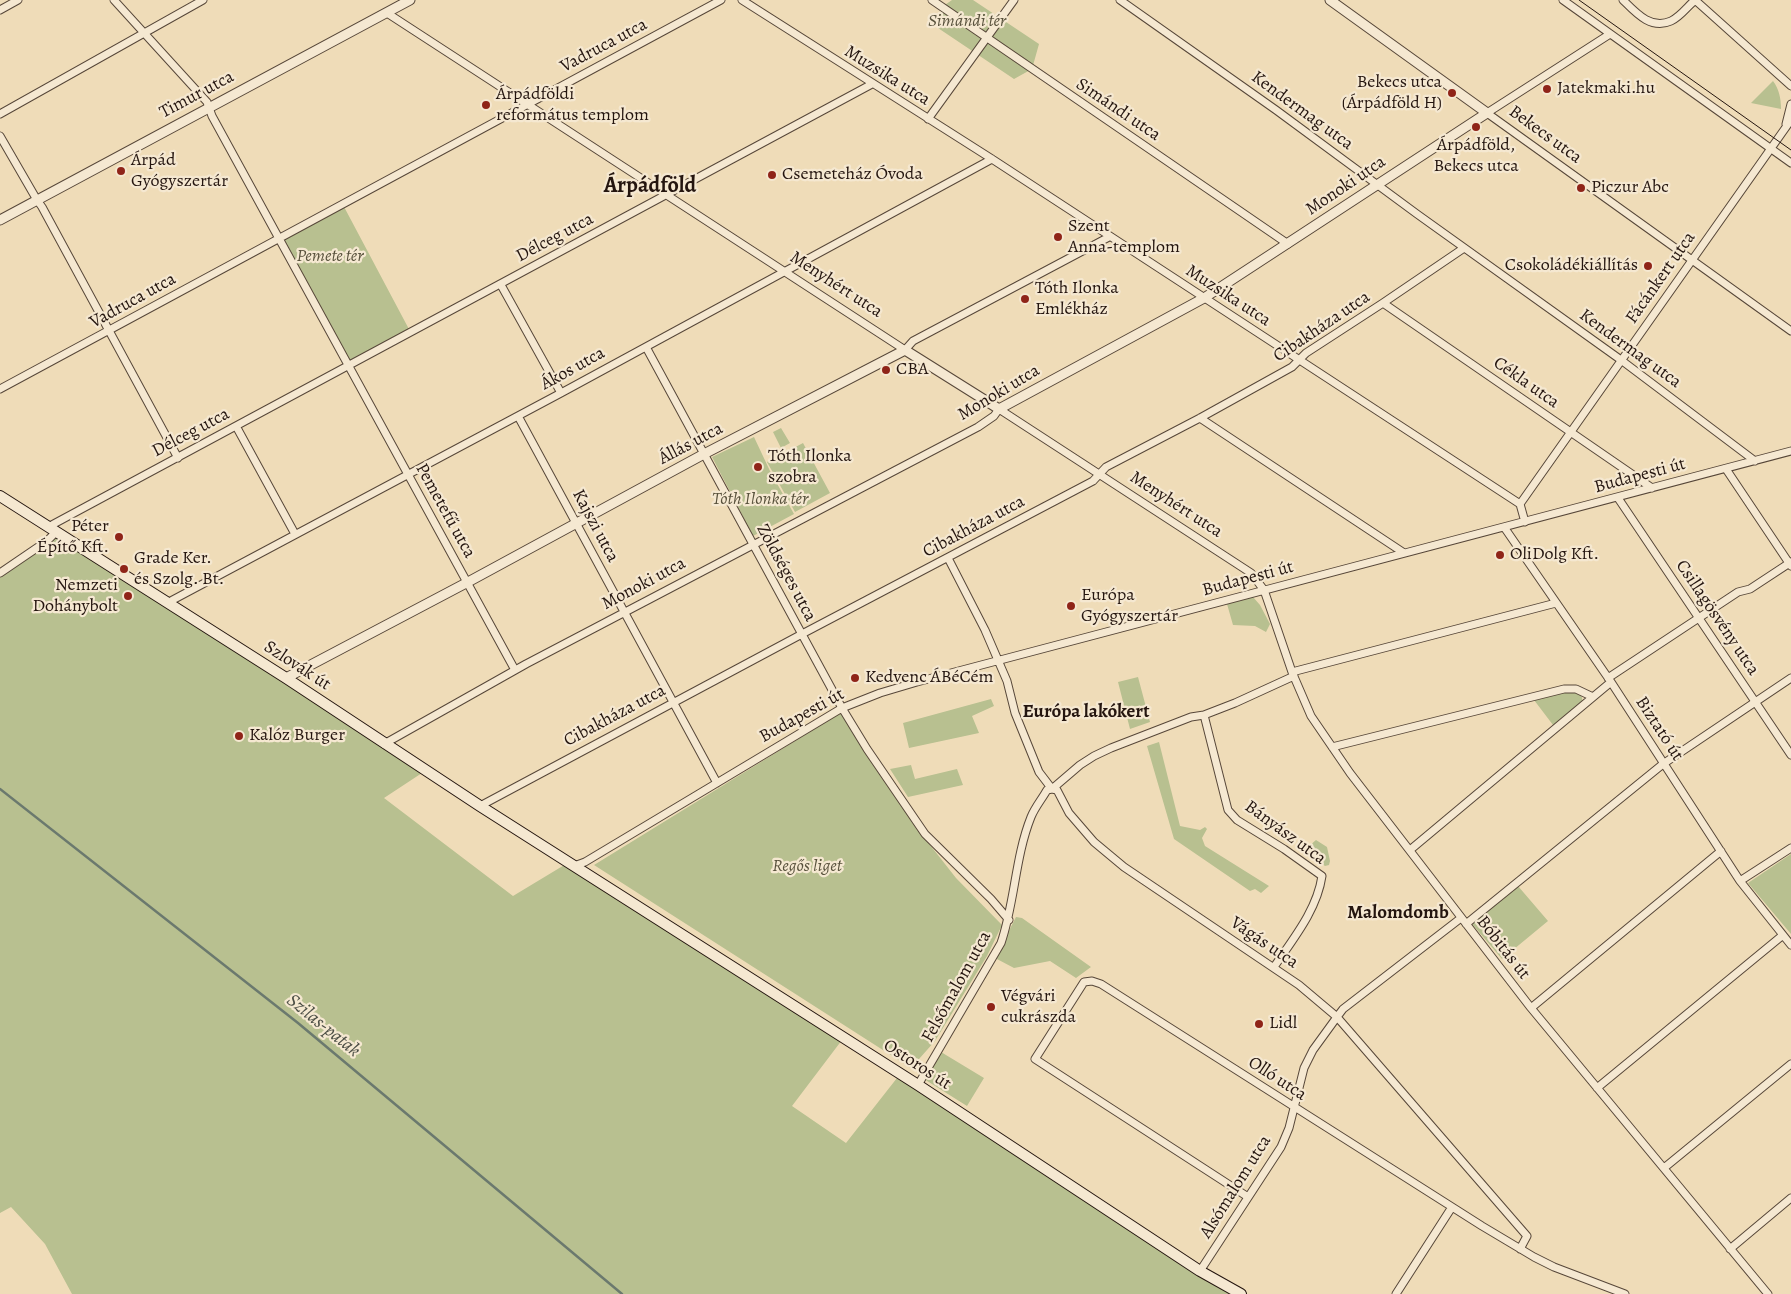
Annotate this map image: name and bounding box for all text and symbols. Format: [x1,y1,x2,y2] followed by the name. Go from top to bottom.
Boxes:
[928,11,1006,33] park label: Simándi tér
[557,14,651,78] street label: Vadruca utca
[840,41,934,111] street label: Muzsika utca
[156,66,238,124] street label: Timur utca
[1247,67,1357,155] street label: Kendermag utca
[1342,72,1442,115] place label: Bekecs utca (Árpádföld H)
[1072,74,1164,146] street label: Simándi utca
[1557,78,1655,100] place label: Jatekmaki.hu
[1541,83,1553,95] marker: Jatekmaki.hu
[496,84,649,126] place label: Árpádföldi református templom
[1446,87,1458,99] marker: Bekecs utca (Árpádföld H)
[480,99,492,111] marker: Árpádföldi református templom
[1504,101,1586,169] street label: Bekecs utca
[1470,121,1482,133] marker: Árpádföld, Bekecs utca
[1433,135,1519,178] place label: Árpádföld, Bekecs utca
[131,150,228,192] place label: Árpád Gyógyszertár
[1302,151,1390,221] street label: Monoki utca
[782,164,923,186] place label: Csemeteház Óvoda
[115,165,127,177] marker: Árpád Gyógyszertár
[766,169,778,181] marker: Csemeteház Óvoda
[604,174,696,200] district label: Árpádföld
[1591,177,1669,199] place label: Piczur Abc
[1575,182,1587,194] marker: Piczur Abc
[513,209,597,267] street label: Délceg utca
[1068,216,1180,258] place label: Szent Anna-templom
[1621,228,1701,328] street label: Fácánkert utca
[1052,231,1064,243] marker: Szent Anna-templom
[297,246,363,268] park label: Pemete tér
[786,247,886,323] street label: Menyhért utca
[1505,255,1638,277] place label: Csokoládékiállítás
[1181,260,1275,332] street label: Muzsika utca
[1642,260,1654,272] marker: Csokoládékiállítás
[86,268,180,334] street label: Vadruca utca
[1035,278,1119,320] place label: Tóth Ilonka Emlékház
[1269,287,1375,367] street label: Cibakháza utca
[1019,293,1031,305] marker: Tóth Ilonka Emlékház
[1575,305,1685,393] street label: Kendermag utca
[537,343,609,395] street label: Ákos utca
[1489,352,1563,414] street label: Cékla utca
[896,359,929,381] place label: CBA
[954,360,1044,426] street label: Monoki utca
[880,364,892,376] marker: CBA
[149,404,233,462] street label: Délceg utca
[655,418,727,470] street label: Állás utca
[768,446,852,488] place label: Tóth Ilonka szobra
[1592,453,1688,499] street label: Budapesti út
[410,460,480,562] street label: Pemetefű utca
[752,461,764,473] marker: Tóth Ilonka szobra
[1126,467,1226,543] street label: Menyhért utca
[567,486,623,566] street label: Kajszi utca
[712,489,808,511] park label: Tóth Ilonka tér
[919,491,1029,563] street label: Cibakháza utca
[37,516,109,558] place label: Péter Építő Kft.
[751,521,821,625] street label: Zöldséges utca
[113,531,125,543] marker: Péter Építő Kft.
[1510,544,1599,566] place label: OliDolg Kft.
[134,548,224,590] place label: Grade Ker. és Szolg. Bt.
[1494,549,1506,561] marker: OliDolg Kft.
[598,553,690,615] street label: Monoki utca
[1200,556,1296,602] street label: Budapesti út
[1670,556,1764,680] street label: Csillagösvény utca
[118,563,130,575] marker: Grade Ker. és Szolg. Bt.
[32,575,118,618] place label: Nemzeti Dohánybolt
[1081,585,1178,628] place label: Európa Gyógyszertár
[122,590,134,602] marker: Nemzeti Dohánybolt
[1065,600,1077,612] marker: Európa Gyógyszertár
[260,636,334,696] street label: Szlovák út
[865,667,993,689] place label: Kedvenc ÁBéCém
[849,672,861,684] marker: Kedvenc ÁBéCém
[560,680,670,752] street label: Cibakháza utca
[756,684,848,748] street label: Budapesti út
[1630,693,1688,765] street label: Biztató út
[1023,701,1149,723] district label: Európa lakókert
[249,725,345,747] place label: Kalóz Burger
[233,730,245,742] marker: Kalóz Burger
[1240,796,1330,870] street label: Bányász utca
[772,856,842,878] park label: Regős liget
[1347,902,1449,924] district label: Malomdomb
[1226,912,1302,974] street label: Vágás utca
[1472,912,1534,984] street label: Bóbitás út
[918,928,996,1046] street label: Felsőmalom utca
[1001,986,1076,1028] place label: Végvári cukrászda
[282,989,364,1063] water label: Szilas-patak
[985,1001,997,1013] marker: Végvári cukrászda
[1269,1013,1297,1035] place label: Lidl
[1253,1018,1265,1030] marker: Lidl
[879,1035,955,1095] street label: Ostoros út
[1244,1052,1310,1106] street label: Olló utca
[1196,1131,1276,1243] street label: Alsómalom utca

